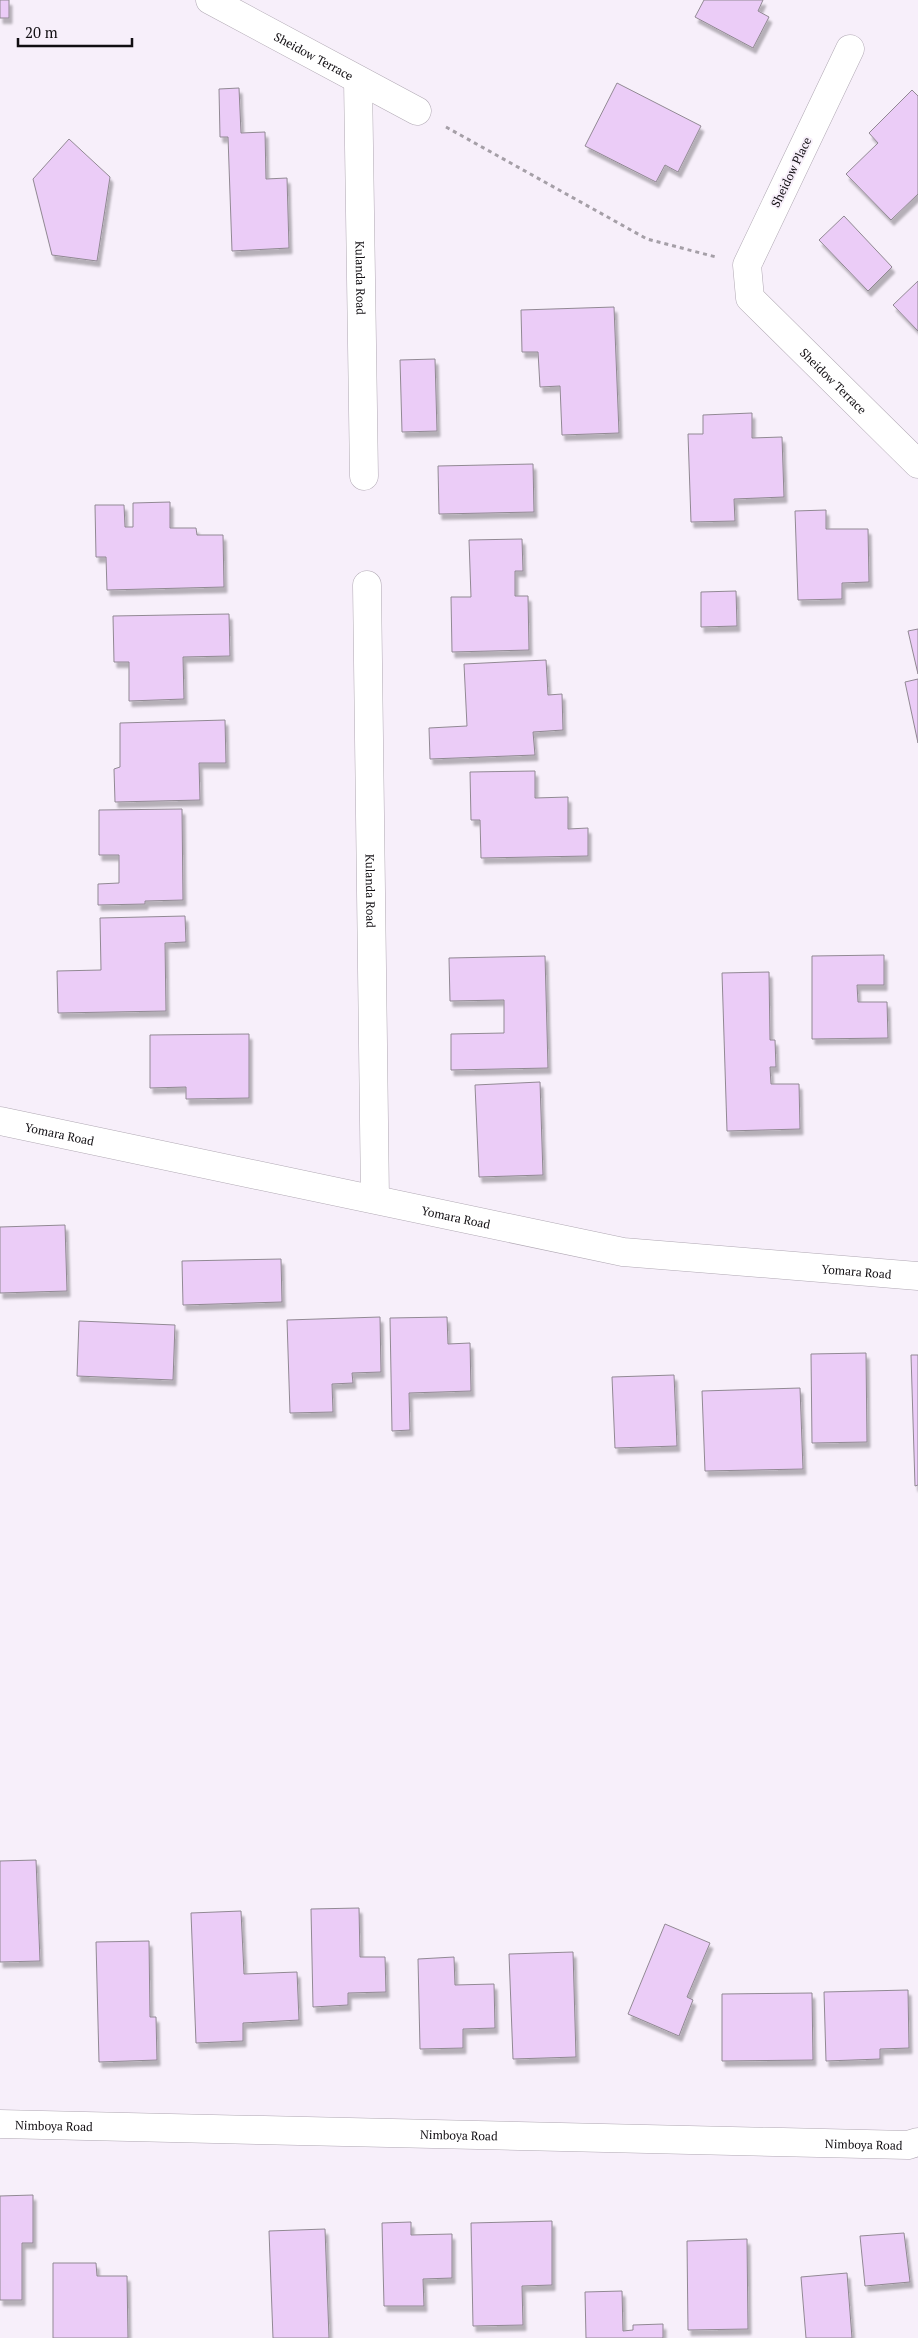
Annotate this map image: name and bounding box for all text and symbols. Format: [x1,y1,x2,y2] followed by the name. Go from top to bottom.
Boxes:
[18,15,131,47] scale bar
[25,22,58,42] text: 20 m
[272,28,356,83] street label: Sheidow Terrace
[768,134,814,210] street label: Sheidow Place
[353,241,369,315] street label: Kulanda Road
[797,345,870,417] street label: Sheidow Terrace
[363,854,379,928] street label: Kulanda Road
[24,1119,96,1148] street label: Yomara Road
[420,1202,492,1232] street label: Yomara Road
[821,1261,892,1281] street label: Yomara Road
[15,2117,93,2134] street label: Nimboya Road
[420,2126,498,2143] street label: Nimboya Road
[825,2136,903,2152] street label: Nimboya Road

